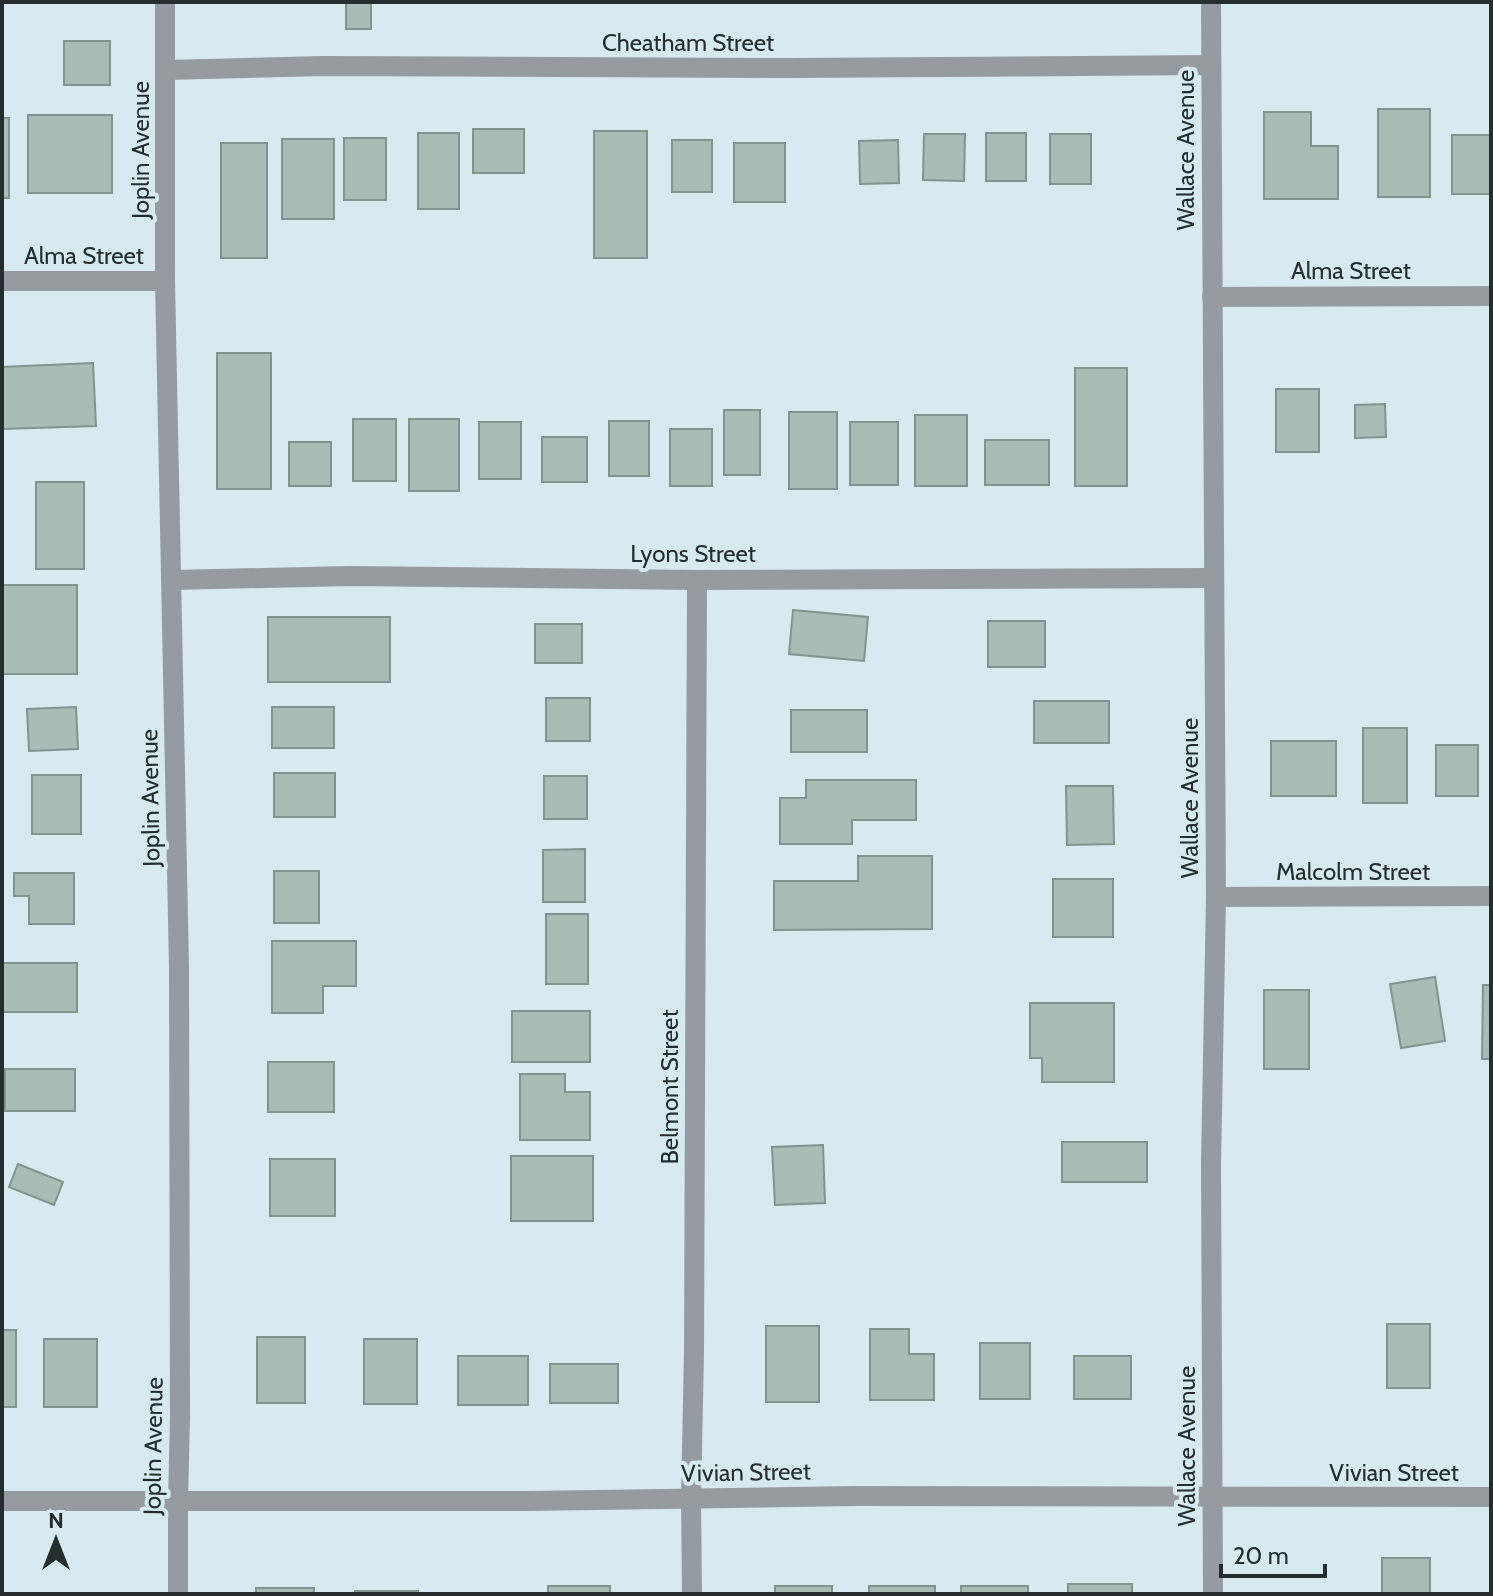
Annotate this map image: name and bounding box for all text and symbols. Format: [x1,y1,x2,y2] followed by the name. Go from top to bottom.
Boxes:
[602,28,774,57] street label: Cheatham Street
[1171,70,1200,230] street label: Wallace Avenue
[126,81,155,220] street label: Joplin Avenue
[24,241,144,270] street label: Alma Street
[1291,256,1411,285] street label: Alma Street
[630,539,756,568] street label: Lyons Street
[1175,718,1204,878] street label: Wallace Avenue
[134,729,166,868] street label: Joplin Avenue
[1276,857,1430,886] street label: Malcolm Street
[655,1010,684,1164] street label: Belmont Street
[1172,1366,1201,1526] street label: Wallace Avenue
[137,1377,169,1516] street label: Joplin Avenue
[681,1456,811,1488] street label: Vivian Street
[1329,1458,1459,1487] street label: Vivian Street
[16,1500,96,1580] north arrow
[48,1507,64,1534] text: N
[1221,1528,1325,1578] scale bar
[1233,1541,1289,1570] text: 20 m

